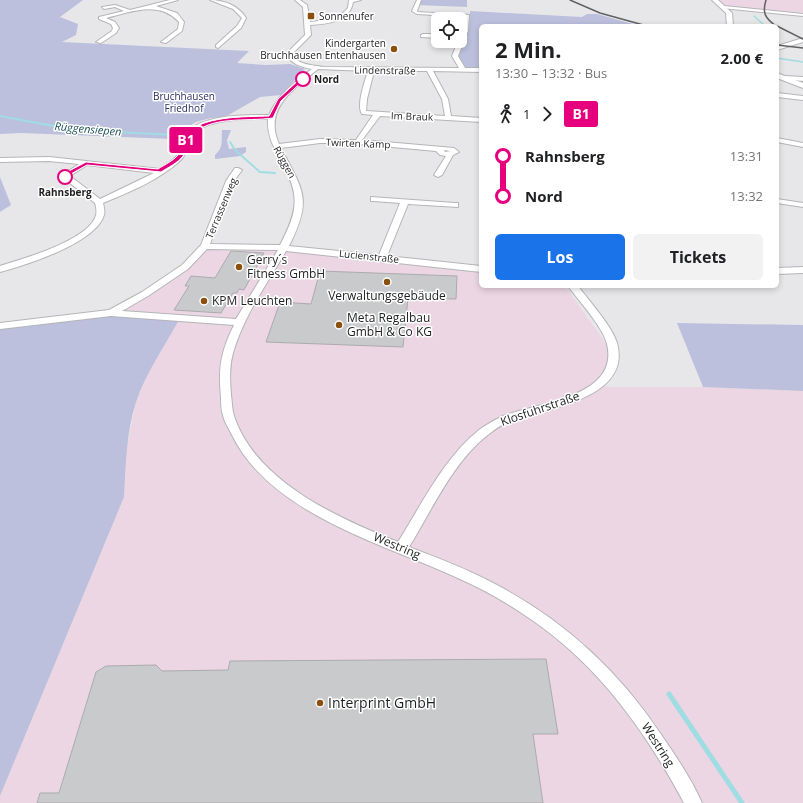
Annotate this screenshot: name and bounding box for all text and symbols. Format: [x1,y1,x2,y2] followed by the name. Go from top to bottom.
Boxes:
[319,9,374,23] place label: Sonnenufer
[306,11,316,21] marker: Sonnenufer
[431,12,467,48] map controls
[431,12,467,48] button: locate
[495,34,561,64] text: 2 Min.
[260,36,386,62] place label: Kindergarten Bruchhausen Entenhausen
[389,44,399,54] marker: Kindergarten Bruchhausen Entenhausen
[721,48,763,68] text: 2.00 €
[354,62,416,78] street label: Lindenstraße
[495,64,607,82] text: 13:30 – 13:32 · Bus
[295,71,311,87] marker: Nord
[314,72,339,86] place label: Nord
[153,89,215,115] park label: Bruchhausen Friedhof
[495,103,517,125] icon: walk
[536,103,558,125] icon: forward
[572,104,590,123] text: B1
[523,105,530,123] text: 1
[391,108,434,124] street label: Im Brauk
[54,118,122,139] water label: Rüggensiepen
[168,127,204,153] line badge: B1
[177,130,195,149] text: B1
[325,135,391,151] street label: Twirten Kamp
[270,143,300,181] street label: Rüggen
[525,146,605,166] text: Rahnsberg
[730,147,763,165] text: 13:31
[57,169,73,185] marker: Rahnsberg
[202,175,240,241] street label: Terrassenweg
[38,185,92,199] place label: Rahnsberg
[525,186,563,206] text: Nord
[730,187,763,205] text: 13:32
[495,234,625,280] button: Los
[633,234,763,280] button: Tickets
[338,246,400,266] street label: Lucienstraße
[247,251,325,282] place label: Gerry´s Fitness GmbH
[234,262,244,272] marker: Gerry´s Fitness GmbH
[382,277,392,287] marker: Verwaltungsgebäude
[328,287,446,304] place label: Verwaltungsgebäude
[212,292,292,309] place label: KPM Leuchten
[199,296,209,306] marker: KPM Leuchten
[347,309,432,340] place label: Meta Regalbau GmbH & Co KG
[334,320,344,330] marker: Meta Regalbau GmbH & Co KG
[498,387,582,430] street label: Klosfuhrstraße
[371,528,424,563] street label: Westring
[328,693,436,712] place label: Interprint GmbH
[315,698,325,708] marker: Interprint GmbH
[638,719,679,771] street label: Westring

